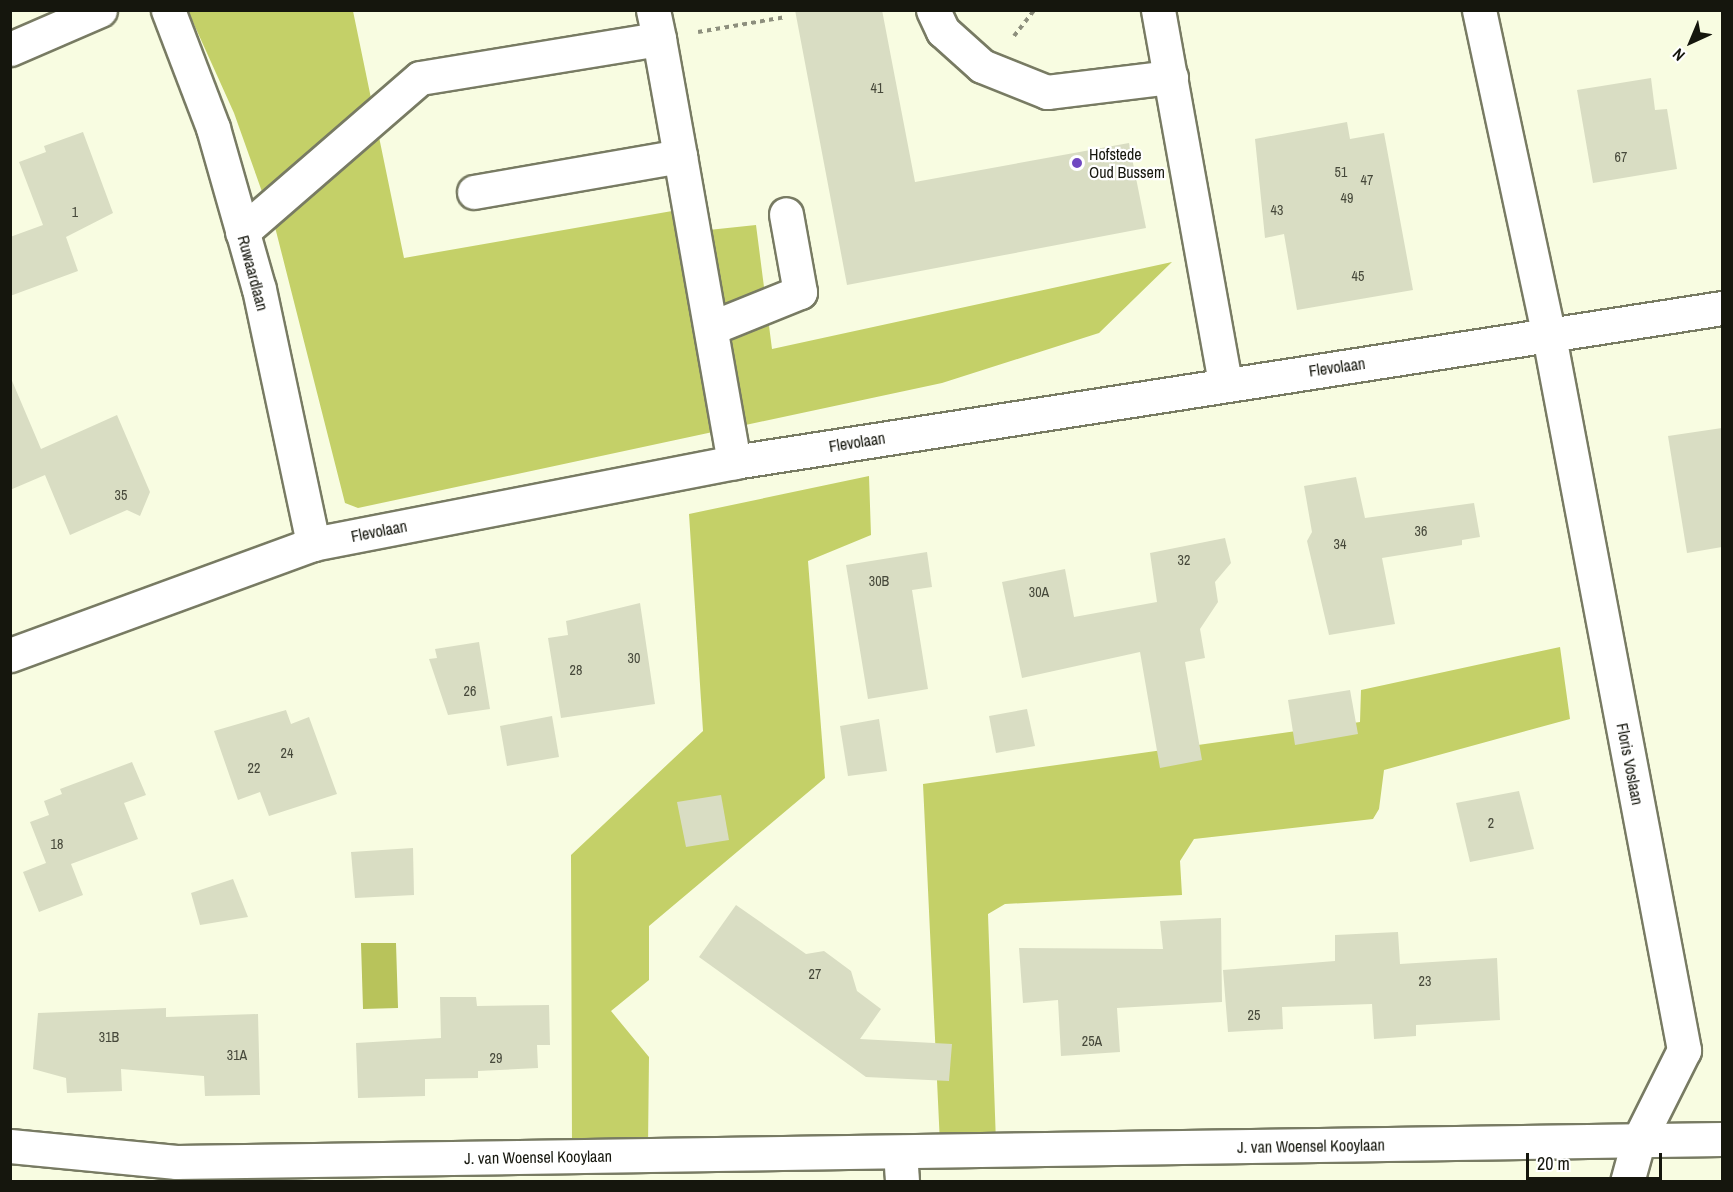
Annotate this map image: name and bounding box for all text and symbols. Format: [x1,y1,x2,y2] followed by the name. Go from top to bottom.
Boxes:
[1661,12,1721,72] north arrow
[1667,44,1690,66] text: N
[871,80,883,96] house number: 41
[1089,144,1165,182] place label: Hofstede Oud Bussem
[1615,149,1627,165] house number: 67
[1070,156,1084,170] marker: Hofstede Oud Bussem
[1335,164,1347,180] house number: 51
[1361,172,1373,188] house number: 47
[1341,190,1353,206] house number: 49
[1271,202,1283,218] house number: 43
[72,204,78,220] house number: 1
[234,233,272,313] street label: Ruwaardlaan
[1352,268,1364,284] house number: 45
[1308,354,1366,380] street label: Flevolaan
[827,428,887,456] street label: Flevolaan
[115,487,127,503] house number: 35
[349,516,409,546] street label: Flevolaan
[1415,523,1427,539] house number: 36
[1334,536,1346,552] house number: 34
[1178,552,1190,568] house number: 32
[869,573,889,589] house number: 30B
[1029,584,1049,600] house number: 30A
[628,650,640,666] house number: 30
[570,662,582,678] house number: 28
[464,683,476,699] house number: 26
[1613,721,1647,807] street label: Floris Voslaan
[281,745,293,761] house number: 24
[248,760,260,776] house number: 22
[1488,815,1494,831] house number: 2
[51,836,63,852] house number: 18
[809,966,821,982] house number: 27
[1419,973,1431,989] house number: 23
[1248,1007,1260,1023] house number: 25
[99,1029,119,1045] house number: 31B
[1082,1033,1102,1049] house number: 25A
[227,1047,247,1063] house number: 31A
[490,1050,502,1066] house number: 29
[1237,1135,1385,1157] street label: J. van Woensel Kooylaan
[1529,1141,1666,1179] scale bar
[464,1146,612,1168] street label: J. van Woensel Kooylaan
[1537,1151,1570,1176] text: 20 m

